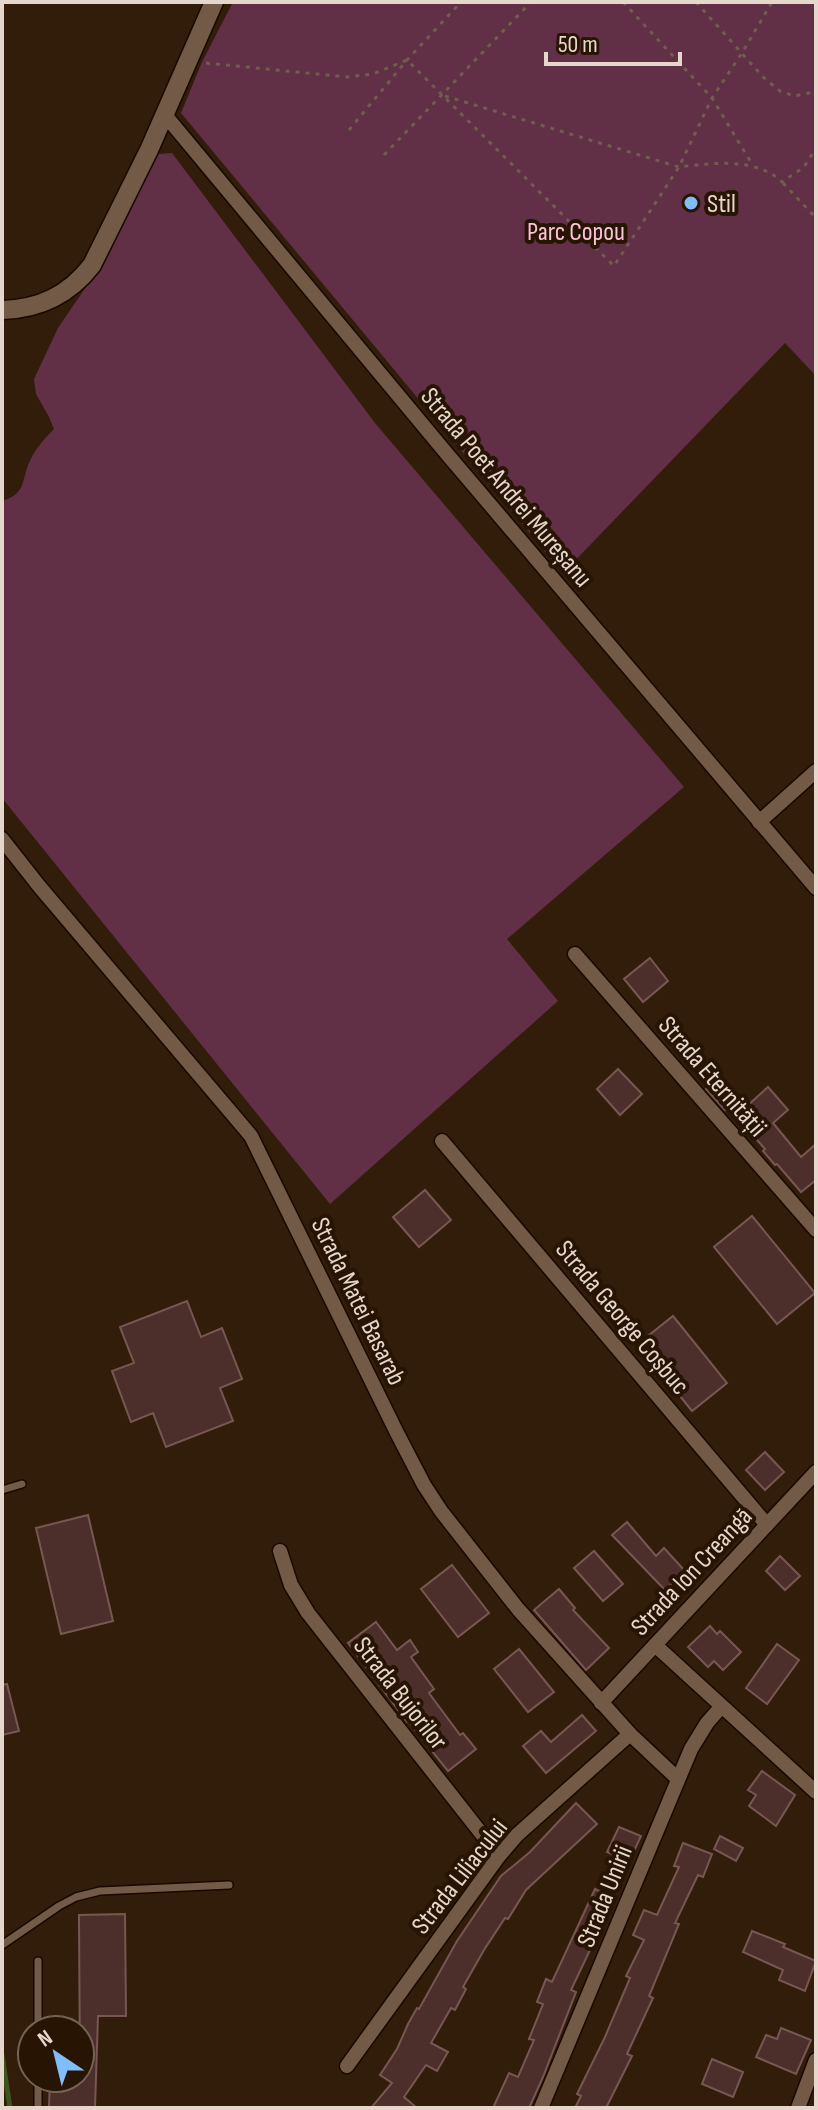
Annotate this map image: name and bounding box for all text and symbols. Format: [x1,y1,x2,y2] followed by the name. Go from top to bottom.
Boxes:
[546,16,680,66] scale bar
[558,30,598,59] text: 50 m
[707,189,736,220] place label: Stil
[682,194,700,212] marker: Stil
[527,217,625,248] park label: Parc Copou
[413,382,598,594] street label: Strada Poet Andrei Mureșanu
[651,1011,772,1143] street label: Strada Eternității
[304,1213,412,1390] street label: Strada Matei Basarab
[548,1235,695,1401] street label: Strada George Coșbuc
[625,1502,759,1642] street label: Strada Ion Creangă
[346,1631,454,1757] street label: Strada Bujorilor
[406,1813,515,1941] street label: Strada Liliacului
[571,1841,640,1952] street label: Strada Unirii
[16,2014,96,2094] north arrow
[33,2024,58,2053] text: N

